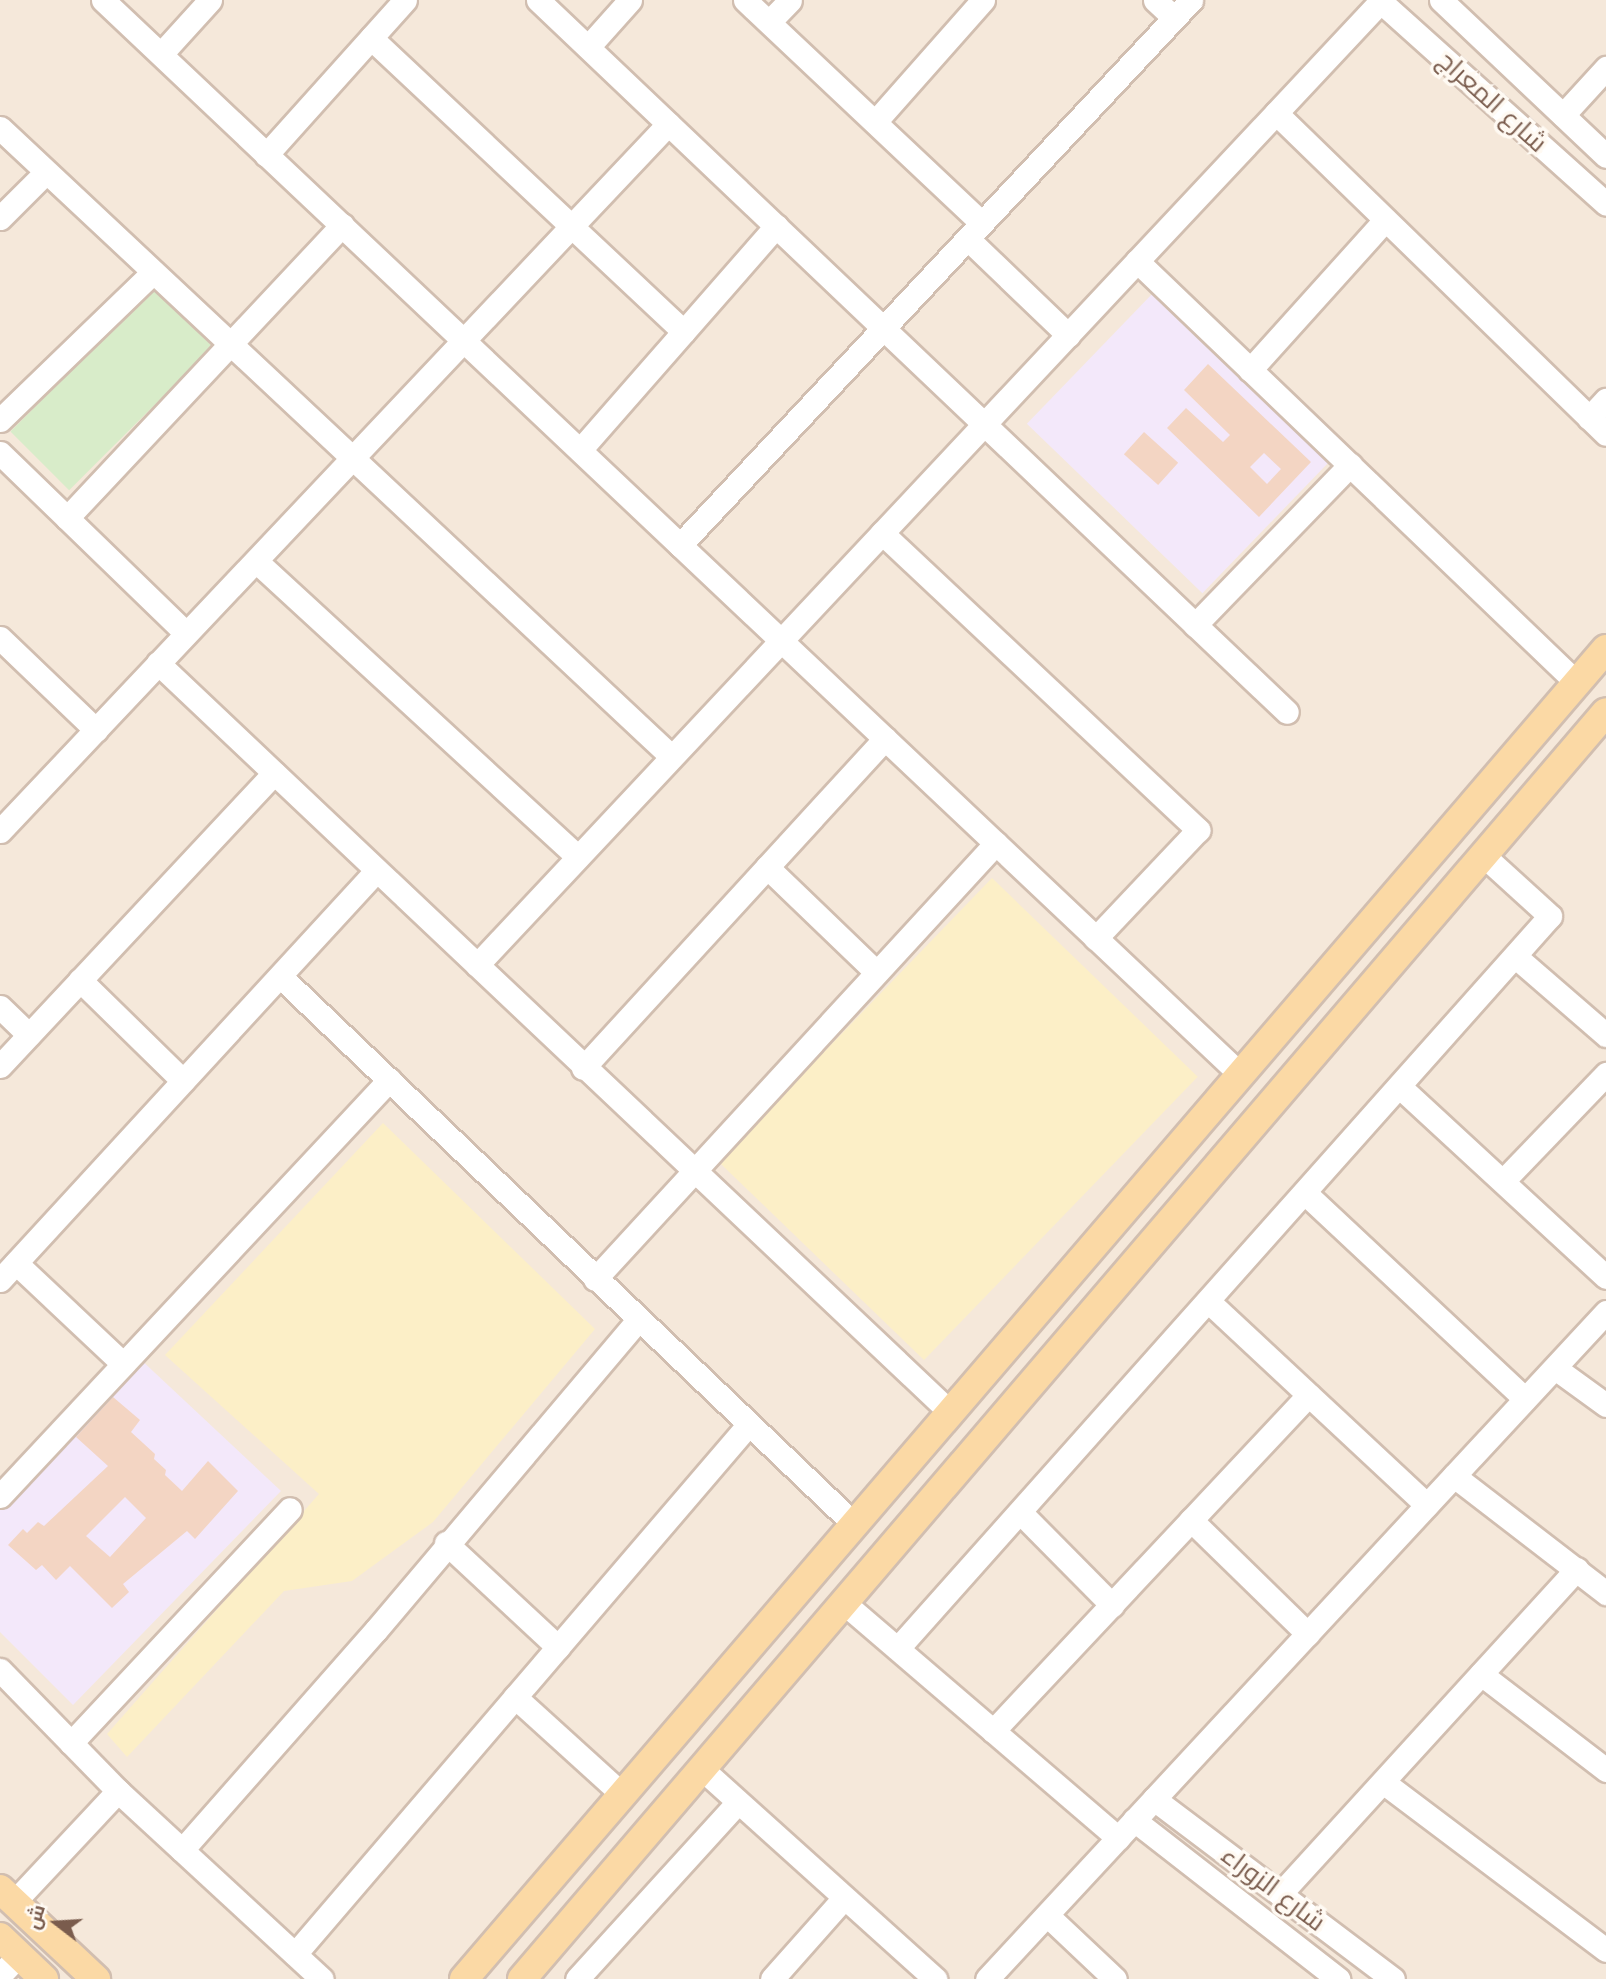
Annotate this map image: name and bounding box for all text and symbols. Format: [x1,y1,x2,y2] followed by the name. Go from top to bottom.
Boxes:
[1431,45,1553,159] street label: شارع المعراج
[1215,1840,1331,1938] street label: شارع الزوراء
[21,1888,91,1958] north arrow
[19,1901,52,1932] text: ش

